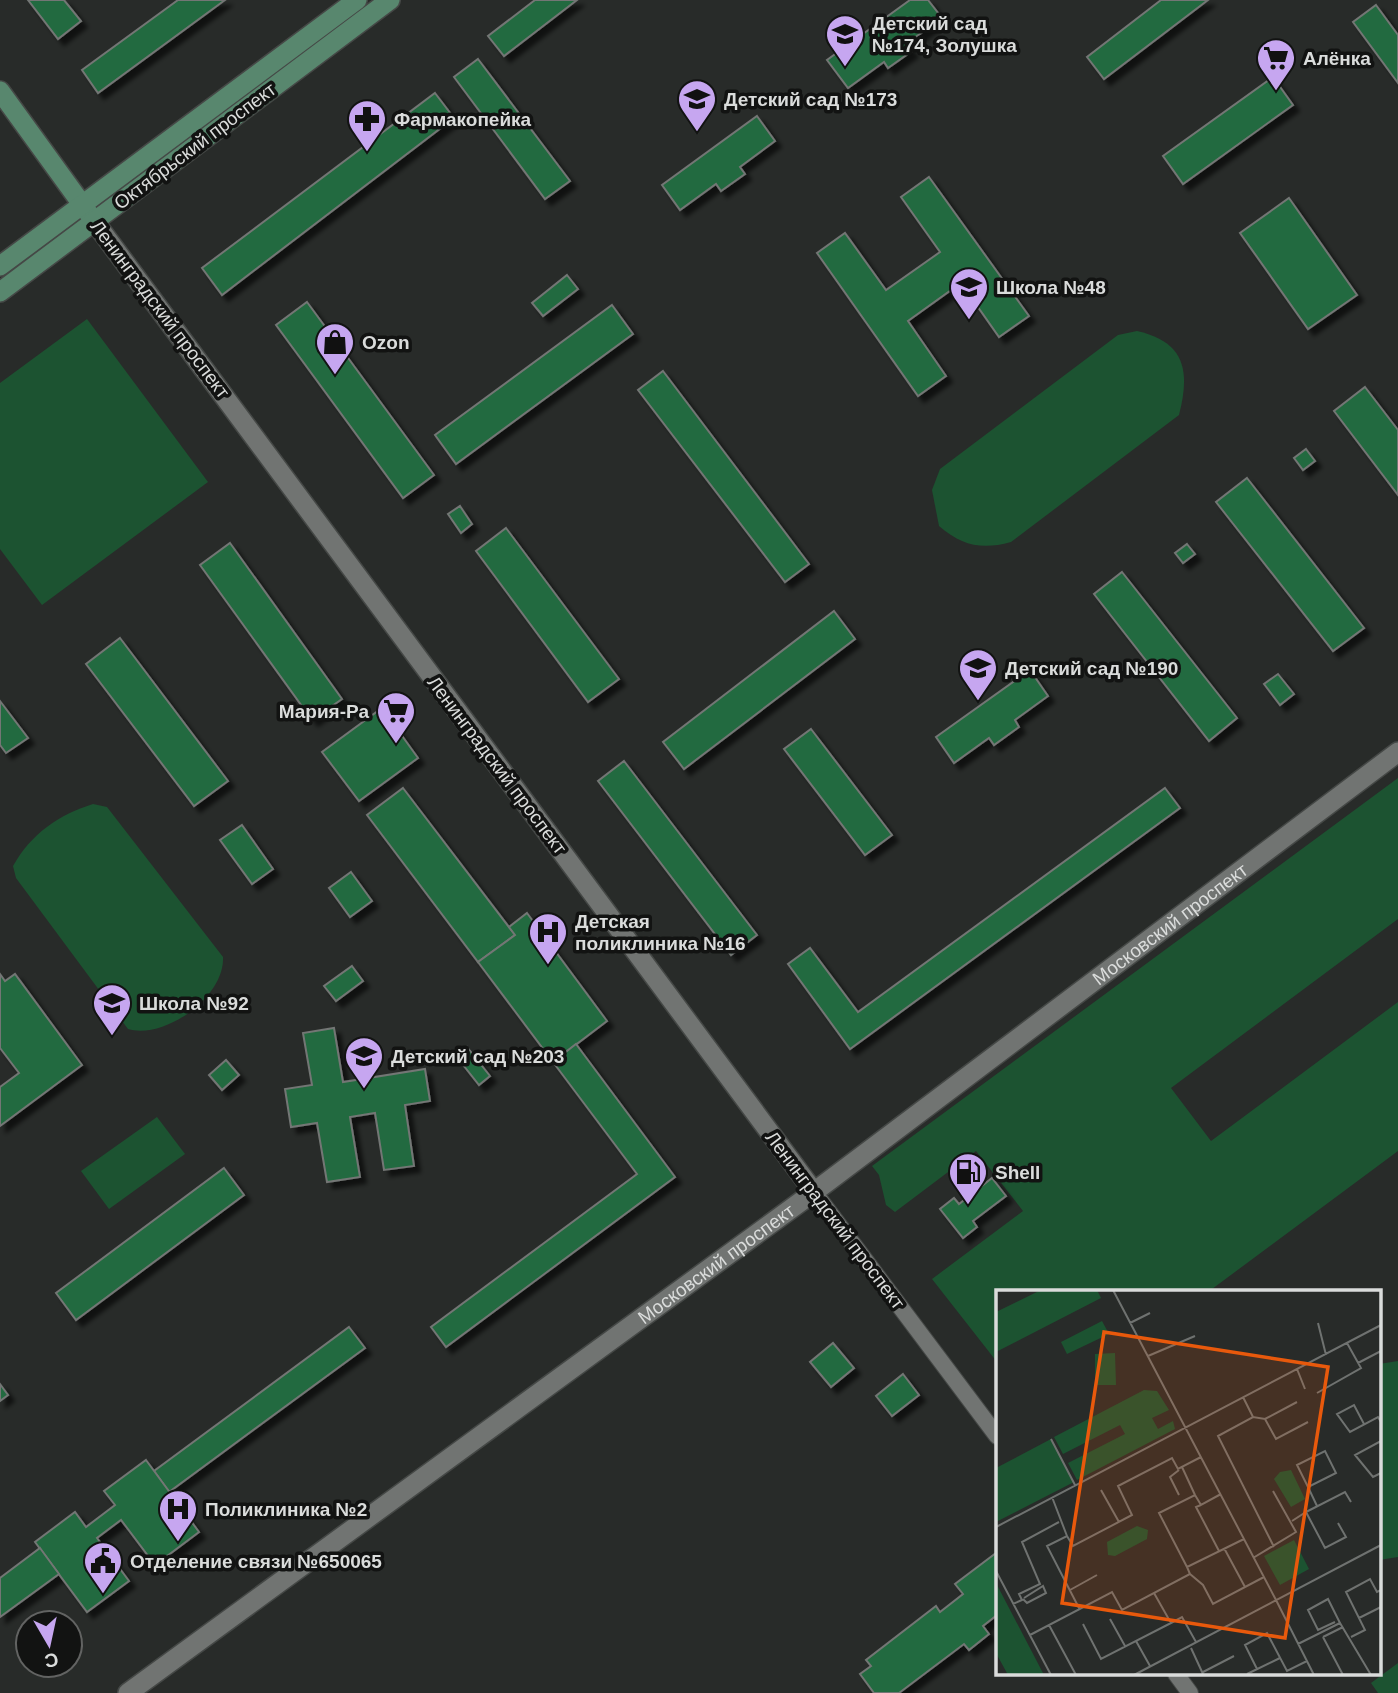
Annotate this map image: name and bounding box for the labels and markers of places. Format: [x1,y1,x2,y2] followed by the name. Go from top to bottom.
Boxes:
[824,13,866,68] school or university icon: Детский сад №174, Золушка
[872,13,1017,56] place label: Детский сад №174, Золушка
[1255,37,1297,92] supermarket icon: Алёнка
[1303,48,1371,69] place label: Алёнка
[676,78,718,133] school or university icon: Детский сад №173
[724,89,897,110] place label: Детский сад №173
[346,98,388,153] pharmacy icon: Фармакопейка
[394,109,532,130] place label: Фармакопейка
[948,266,990,321] school or university icon: Школа №48
[996,277,1106,298] place label: Школа №48
[314,321,356,376] shop icon: Ozon
[362,332,410,353] place label: Ozon
[957,647,999,702] school or university icon: Детский сад №190
[1005,658,1178,679] place label: Детский сад №190
[375,690,417,745] supermarket icon: Мария-Ра
[279,701,369,722] place label: Мария-Ра
[527,911,569,966] hospital icon: Детская поликлиника №16
[575,911,746,954] place label: Детская поликлиника №16
[91,982,133,1037] school or university icon: Школа №92
[139,993,249,1014] place label: Школа №92
[343,1035,385,1090] school or university icon: Детский сад №203
[391,1046,564,1067] place label: Детский сад №203
[947,1151,989,1206] fuel station icon: Shell
[995,1162,1040,1183] place label: Shell
[157,1488,199,1543] hospital icon: Поликлиника №2
[205,1499,367,1520] place label: Поликлиника №2
[82,1540,124,1595] public building icon: Отделение связи №650065
[130,1551,382,1572] place label: Отделение связи №650065

